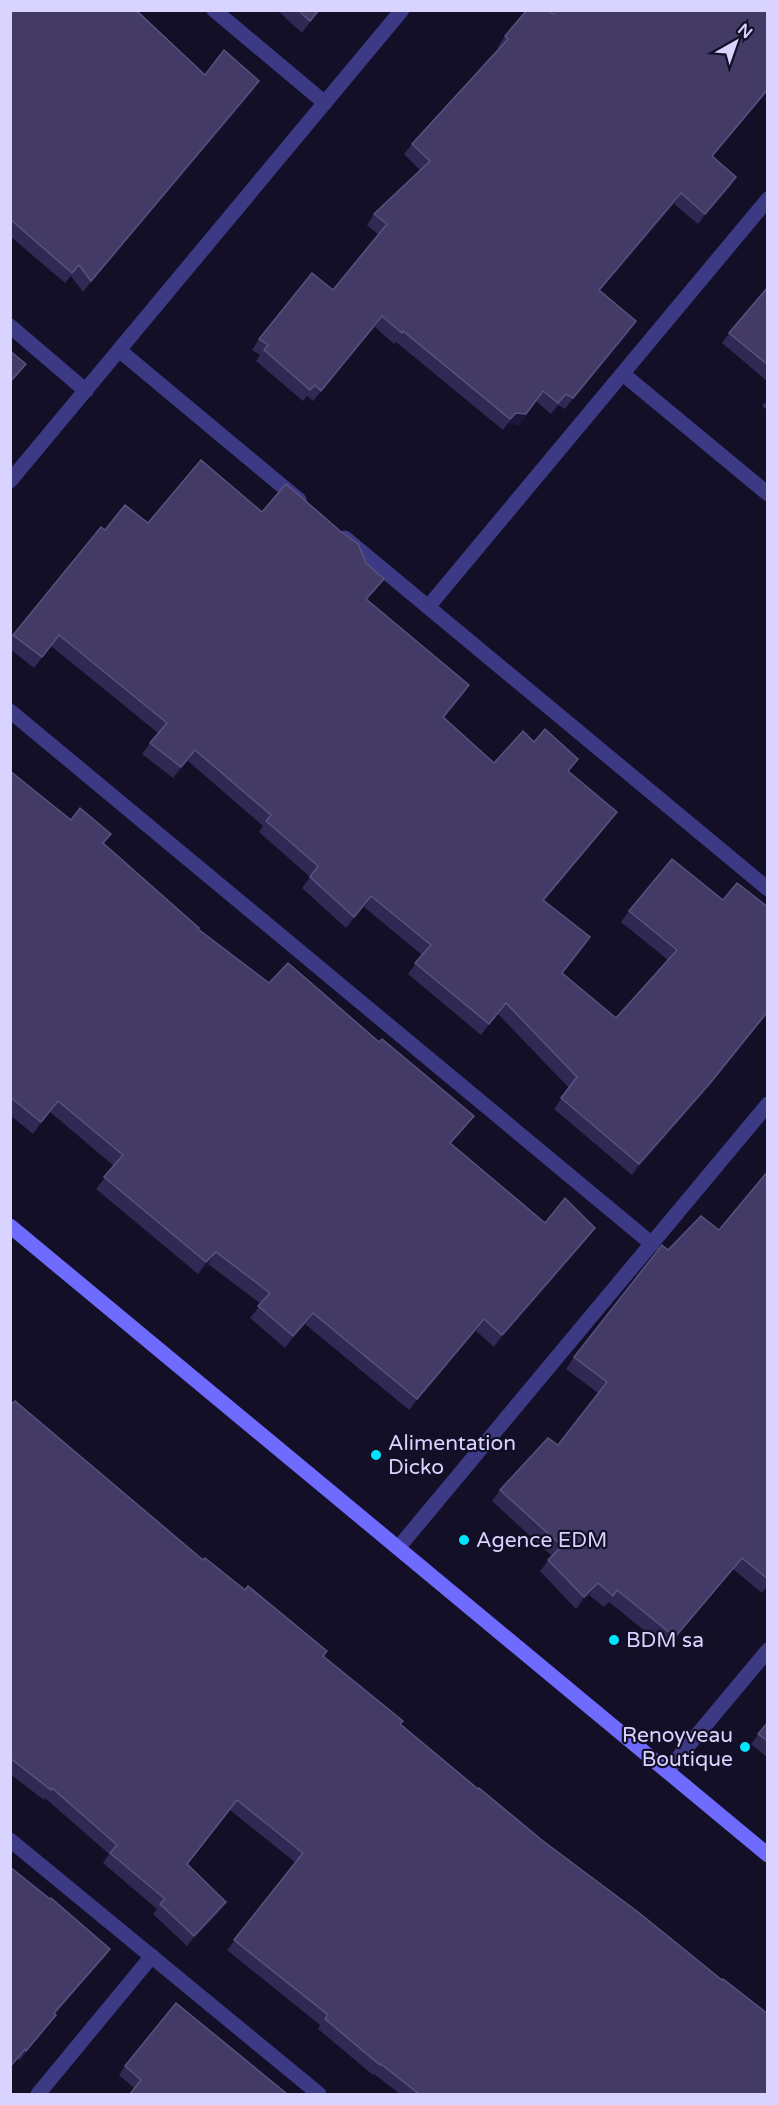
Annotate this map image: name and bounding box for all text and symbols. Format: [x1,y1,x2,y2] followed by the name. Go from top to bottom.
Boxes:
[706,12,766,72] north arrow
[734,19,756,43] text: N
[388,1431,516,1480] place label: Alimentation Dicko
[369,1448,383,1462] marker: Alimentation Dicko
[476,1528,607,1553] place label: Agence EDM
[457,1533,471,1547] marker: Agence EDM
[626,1628,704,1653] place label: BDM sa
[607,1633,621,1647] marker: BDM sa
[622,1723,733,1772] place label: Renoyveau Boutique
[738,1740,752,1754] marker: Renoyveau Boutique

